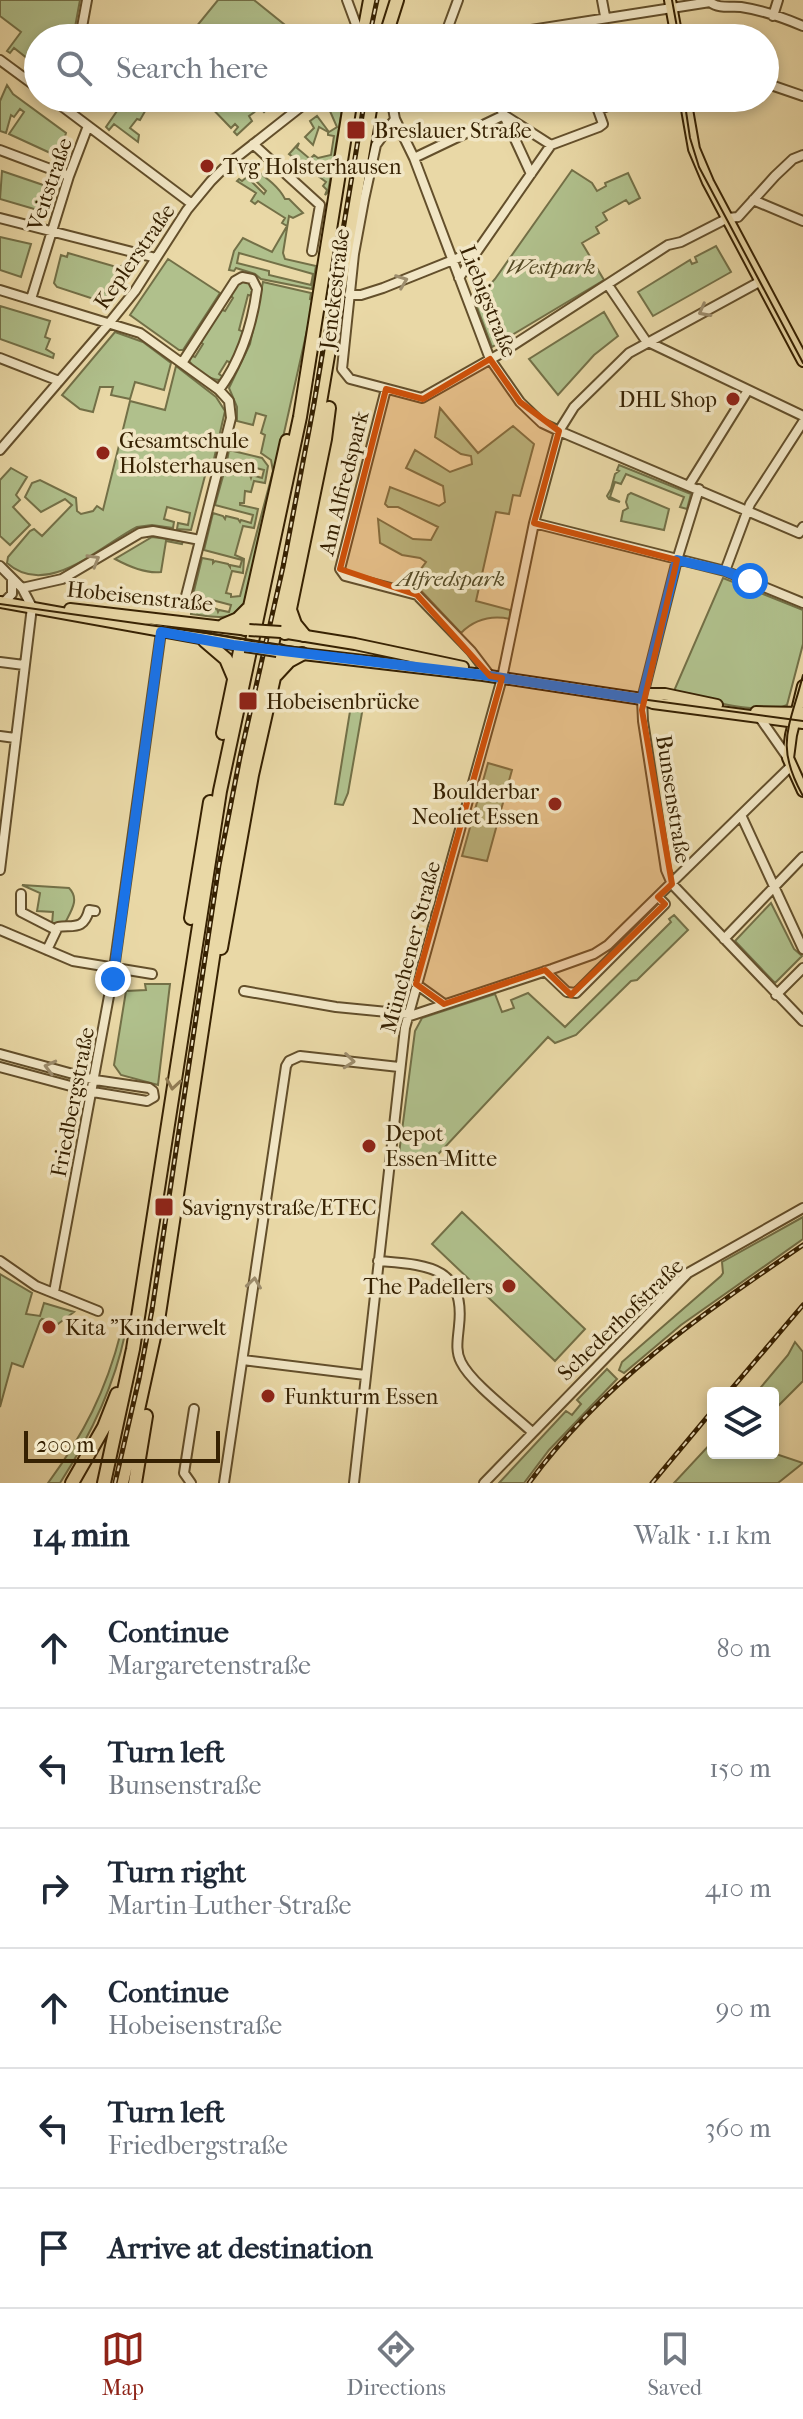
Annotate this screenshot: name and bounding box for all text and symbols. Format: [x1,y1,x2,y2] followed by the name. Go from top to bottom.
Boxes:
[24,24,779,112] search box
[52,46,96,90] icon: search
[116,51,268,86] text: Search here
[374,118,532,144] place label: Breslauer Straße
[345,119,367,141] marker: Breslauer Straße
[22,134,78,235] street label: Veitstraße
[223,154,402,180] place label: Tvg Holsterhausen
[198,157,216,175] marker: Tvg Holsterhausen
[89,199,181,314] street label: Keplerstraße
[314,227,355,353] street label: Jenckestraße
[454,242,522,361] street label: Liebigstraße
[506,254,596,280] park label: Westpark
[394,274,408,291] one-way arrow
[697,302,712,317] one-way arrow
[618,387,717,413] place label: DHL Shop
[724,390,742,408] marker: DHL Shop
[313,408,375,559] street label: Am Alfredspark
[119,428,256,479] place label: Gesamtschule Holsterhausen
[94,444,112,462] marker: Gesamtschule Holsterhausen
[85,554,100,570] one-way arrow
[732,563,768,599] route start
[394,566,505,592] park label: Alfredspark
[65,576,215,618] street label: Hobeisenstraße
[266,689,420,715] place label: Hobeisenbrücke
[237,690,259,712] marker: Hobeisenbrücke
[650,733,696,865] street label: Bunsenstraße
[412,779,540,830] place label: Boulderbar Neoliet Essen
[546,795,564,813] marker: Boulderbar Neoliet Essen
[375,858,446,1036] street label: Münchener Straße
[95,961,131,997] route end
[46,1025,100,1179] street label: Friedbergstraße
[343,1053,356,1070] one-way arrow
[43,1060,57,1076] one-way arrow
[165,1077,182,1090] one-way arrow
[385,1121,497,1172] place label: Depot Essen-Mitte
[360,1137,378,1155] marker: Depot Essen-Mitte
[182,1195,377,1221] place label: Savignystraße/ETEC
[153,1196,175,1218] marker: Savignystraße/ETEC
[552,1253,689,1386] street label: Schederhofstraße
[364,1274,493,1300] place label: The Padellers
[245,1276,262,1290] one-way arrow
[500,1277,518,1295] marker: The Padellers
[65,1315,227,1341] place label: Kita "Kinderwelt
[40,1318,58,1336] marker: Kita "Kinderwelt
[284,1384,439,1410] place label: Funkturm Essen
[259,1387,277,1405] marker: Funkturm Essen
[707,1387,779,1459] map controls
[707,1387,779,1459] button: layers
[24,1427,220,1463] scale bar
[36,1432,95,1458] text: 200 m
[32,1515,130,1555] text: 14 min
[634,1520,771,1551] text: Walk · 1.1 km
[108,1615,229,1650] text: Continue
[32,1626,76,1670] icon: ahead
[716,1633,771,1664] text: 80 m
[108,1650,311,1681] text: Margaretenstraße
[108,1735,225,1770] text: Turn left
[32,1746,76,1790] icon: left
[709,1753,771,1784] text: 150 m
[108,1770,261,1801] text: Bunsenstraße
[108,1855,246,1890] text: Turn right
[32,1866,76,1910] icon: right
[705,1873,771,1904] text: 410 m
[108,1890,351,1921] text: Martin-Luther-Straße
[108,1975,229,2010] text: Continue
[32,1986,76,2030] icon: ahead
[716,1993,771,2024] text: 90 m
[108,2010,282,2041] text: Hobeisenstraße
[108,2095,225,2130] text: Turn left
[32,2106,76,2150] icon: left
[705,2113,771,2144] text: 360 m
[108,2130,288,2161] text: Friedbergstraße
[32,2226,76,2270] icon: arrive
[108,2231,373,2266] text: Arrive at destination
[101,2327,145,2401] tab: Map
[347,2327,446,2401] tab: Directions
[648,2327,702,2401] tab: Saved

